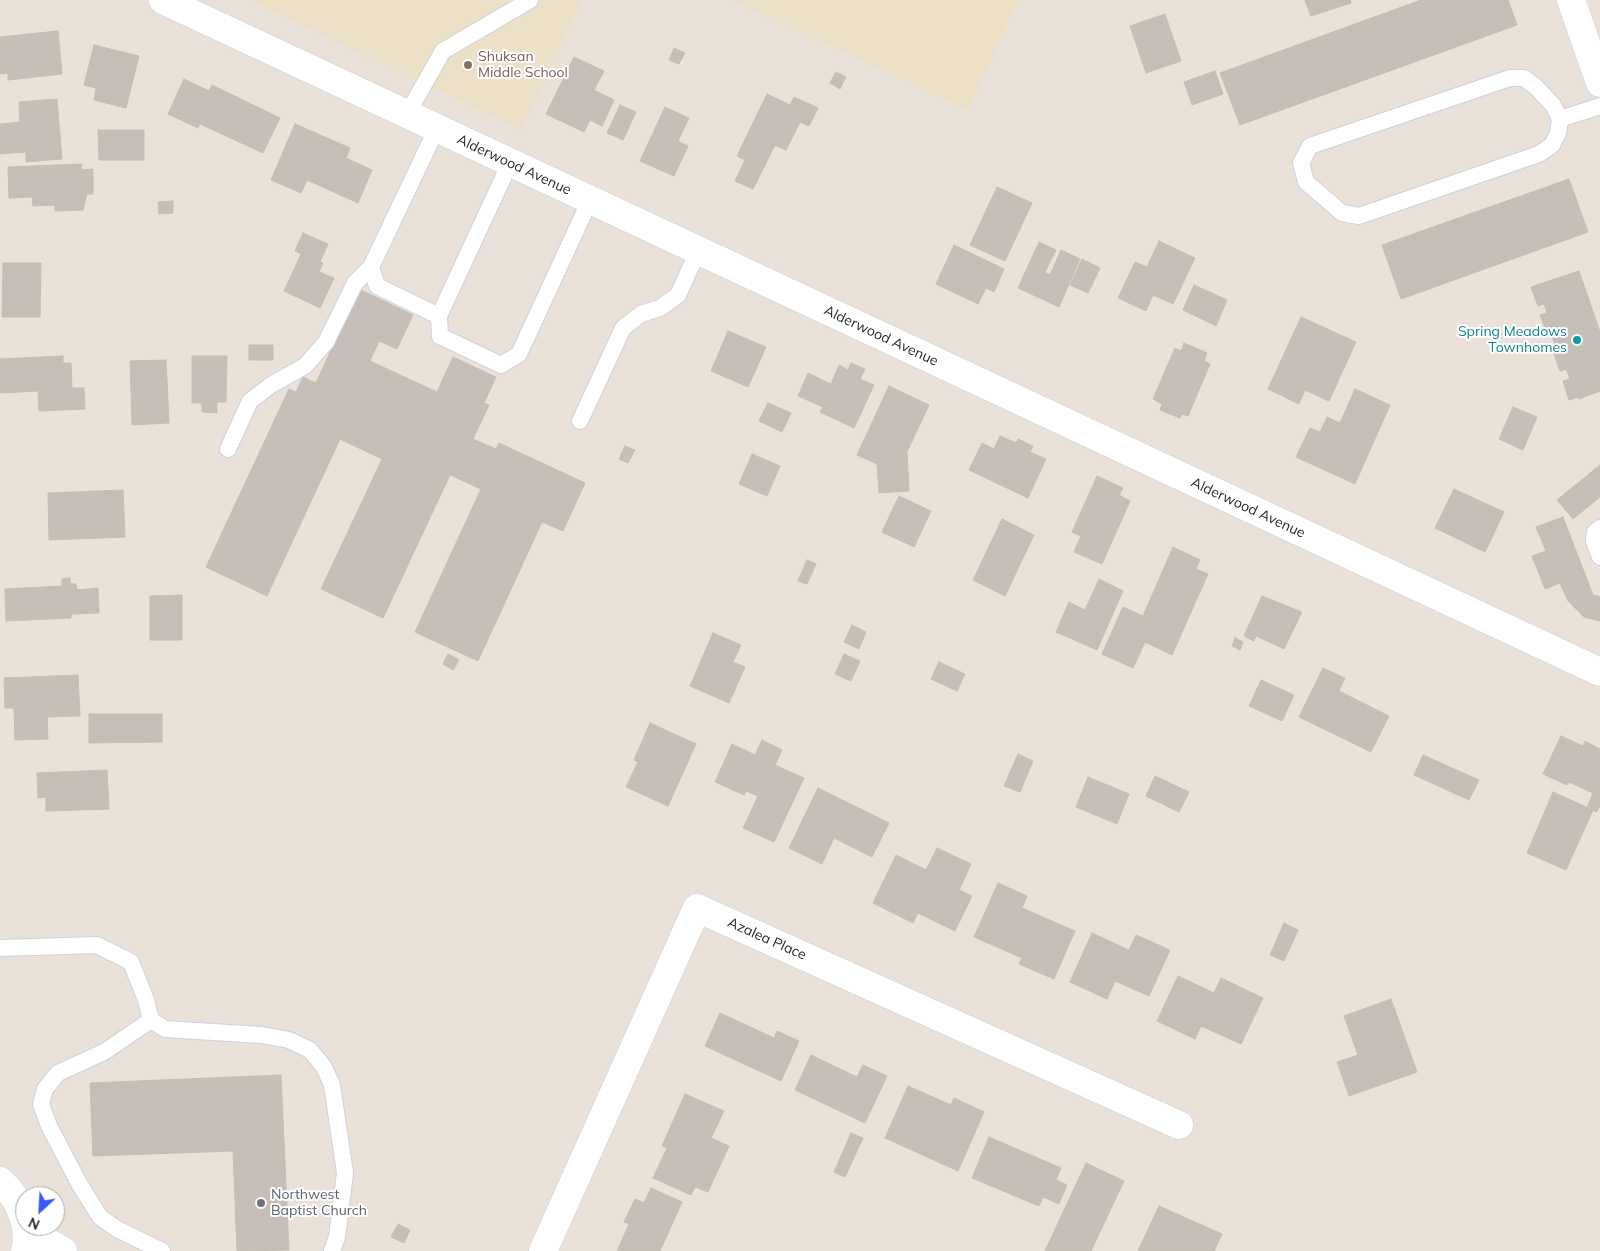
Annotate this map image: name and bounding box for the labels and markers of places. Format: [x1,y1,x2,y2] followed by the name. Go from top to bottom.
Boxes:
[478,49,568,82] place label: Shuksan Middle School
[462,59,474,71] marker: Shuksan Middle School
[1458,324,1567,357] place label: Spring Meadows Townhomes
[1571,334,1583,346] marker: Spring Meadows Townhomes
[271,1187,367,1220] place label: Northwest Baptist Church
[255,1197,267,1209] marker: Northwest Baptist Church

